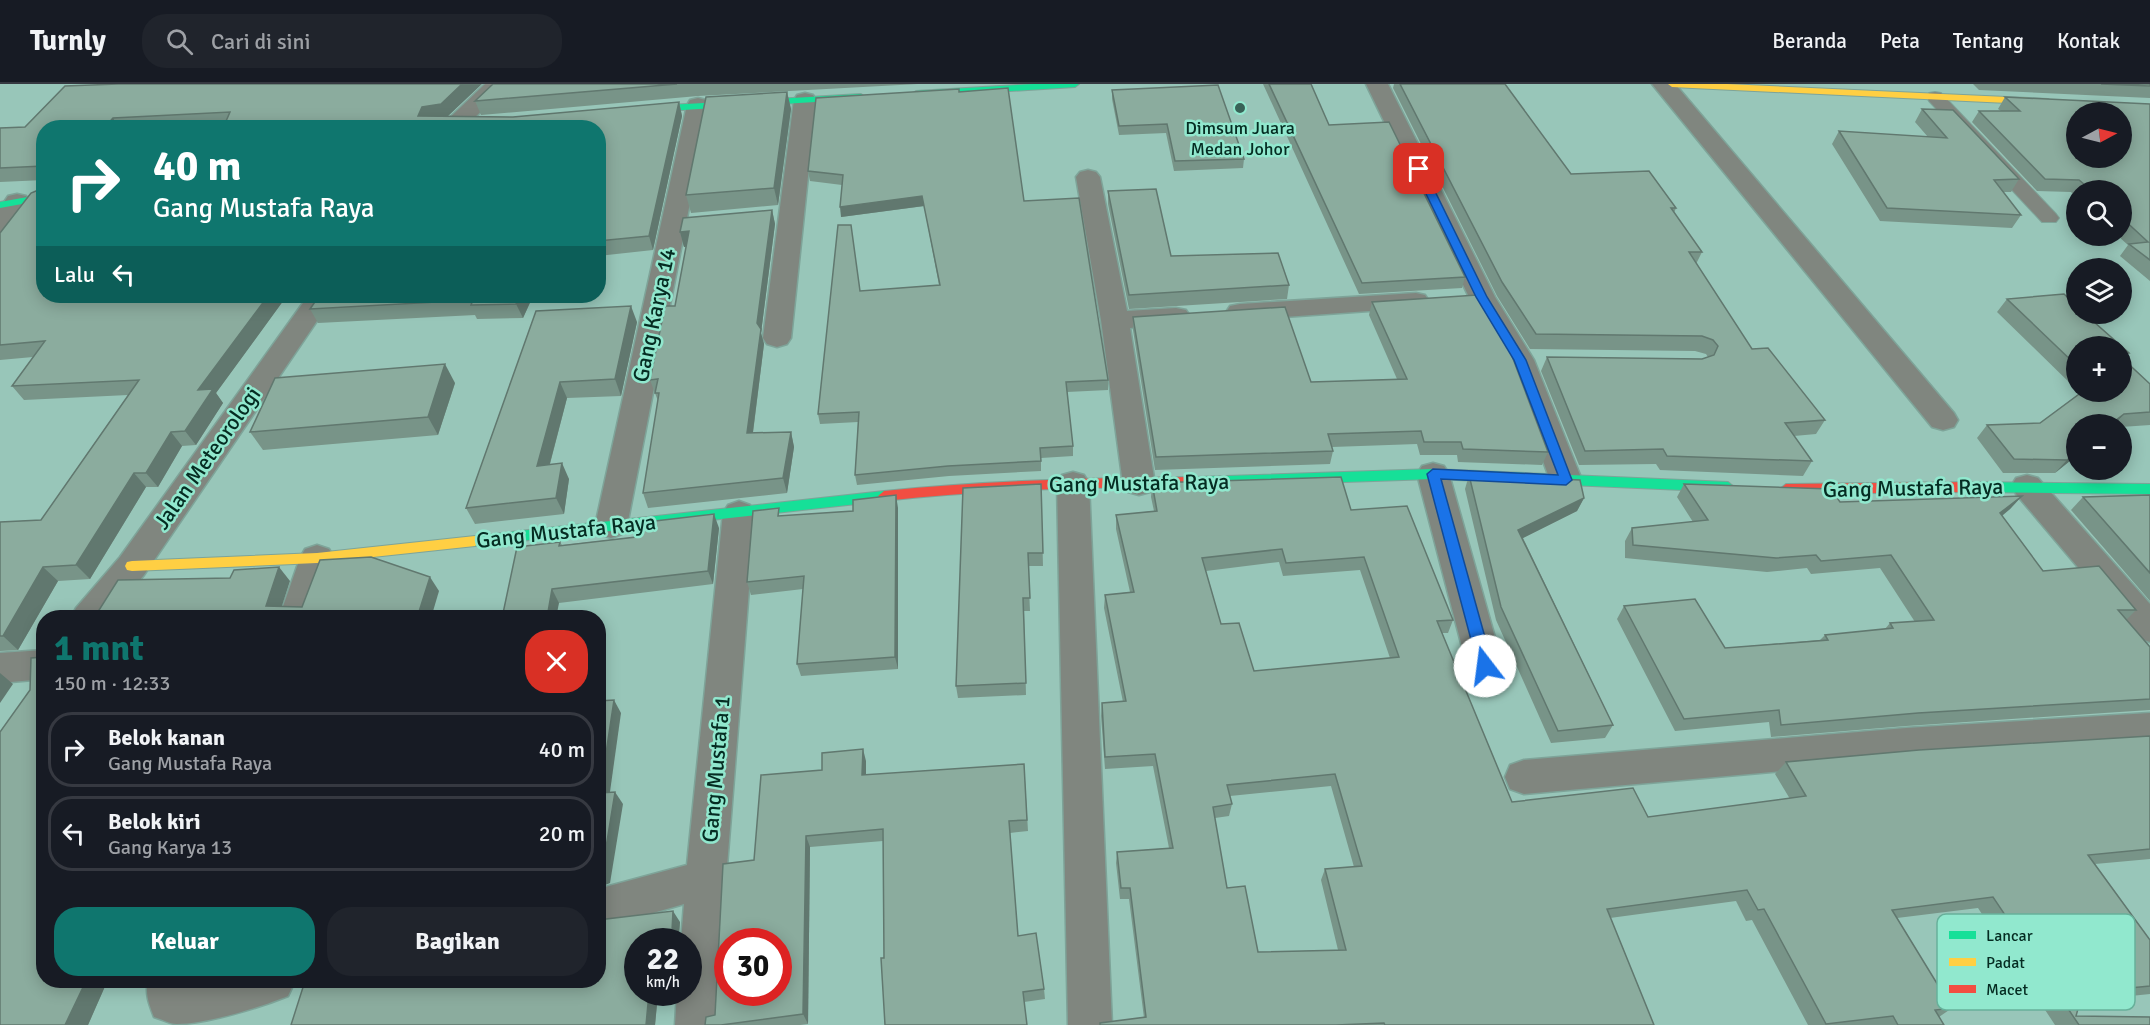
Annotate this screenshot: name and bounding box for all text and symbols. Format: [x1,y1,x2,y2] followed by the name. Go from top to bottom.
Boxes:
[142,14,562,68] search box
[30,24,106,58] text: Turnly
[163,25,196,58] icon: search
[211,28,311,55] text: Cari di sini
[1772,28,1847,54] text: Beranda
[1880,28,1920,54] text: Peta
[1953,28,2024,54] text: Tentang
[2057,28,2120,54] text: Kontak
[1233,101,1247,115] marker: Dimsum Juara Medan Johor
[2066,102,2132,168] north arrow
[2066,102,2132,480] map controls
[1185,117,1295,160] place label: Dimsum Juara Medan Johor
[153,141,242,192] text: 40 m
[1393,143,1444,194] pin
[54,144,132,222] icon: right
[1402,152,1435,185] icon: arrive
[2066,180,2132,246] button: search
[153,192,375,225] text: Gang Mustafa Raya
[627,245,681,385] street label: Gang Karya 14
[107,258,140,291] icon: left
[2066,258,2132,324] button: layers
[54,261,95,288] text: Lalu
[2066,336,2132,402] button: +
[148,381,266,535] street label: Jalan Meteorologi
[2066,414,2132,480] button: −
[1049,468,1229,498] street label: Gang Mustafa Raya
[1823,473,2003,503] street label: Gang Mustafa Raya
[475,508,657,554] street label: Gang Mustafa Raya
[54,626,144,671] text: 1 mnt
[525,630,588,693] button: close
[1453,634,1517,698] position arrow
[54,671,170,696] text: 150 m · 12:33
[696,694,736,844] street label: Gang Mustafa 1
[108,724,225,751] text: Belok kanan
[57,733,90,766] icon: right
[539,736,585,763] text: 40 m
[108,751,272,776] text: Gang Mustafa Raya
[108,808,201,835] text: Belok kiri
[57,817,90,850] icon: left
[539,820,585,847] text: 20 m
[108,835,232,860] text: Gang Karya 13
[54,907,315,976] button: Keluar
[327,907,588,976] button: Bagikan
[1937,914,2135,1010] legend
[1986,926,2033,946] text: Lancar
[714,928,792,1006] speed limit sign: 30
[647,941,679,978] text: 22
[1986,953,2025,973] text: Padat
[646,973,680,991] text: km/h
[1986,980,2028,1000] text: Macet

